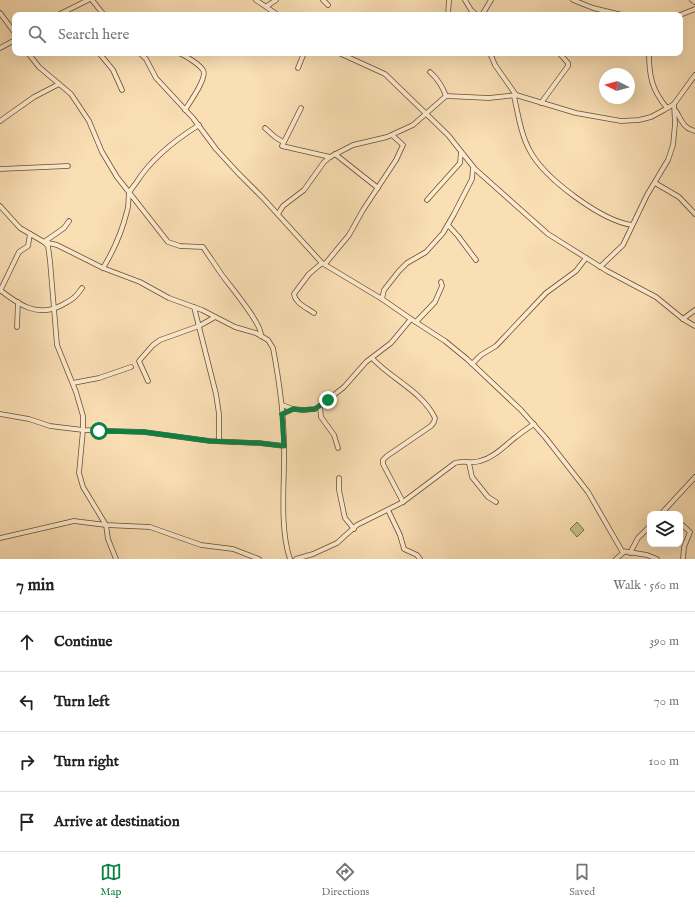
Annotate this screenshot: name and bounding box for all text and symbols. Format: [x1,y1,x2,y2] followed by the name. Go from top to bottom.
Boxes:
[12,12,683,56] search box
[26,23,48,45] icon: search
[58,25,129,44] text: Search here
[599,68,635,104] north arrow
[319,391,337,409] route end
[90,422,108,440] route start
[647,511,683,547] map controls
[647,511,683,547] button: layers
[16,575,54,596] text: 7 min
[613,577,679,594] text: Walk · 560 m
[16,631,38,653] icon: ahead
[54,632,112,651] text: Continue
[649,633,679,650] text: 390 m
[16,691,38,713] icon: left
[54,692,110,711] text: Turn left
[654,693,679,710] text: 70 m
[16,751,38,773] icon: right
[54,752,119,771] text: Turn right
[649,753,679,770] text: 100 m
[16,811,38,833] icon: arrive
[54,812,180,831] text: Arrive at destination
[100,861,122,899] tab: Map
[322,861,369,899] tab: Directions
[569,861,595,899] tab: Saved

